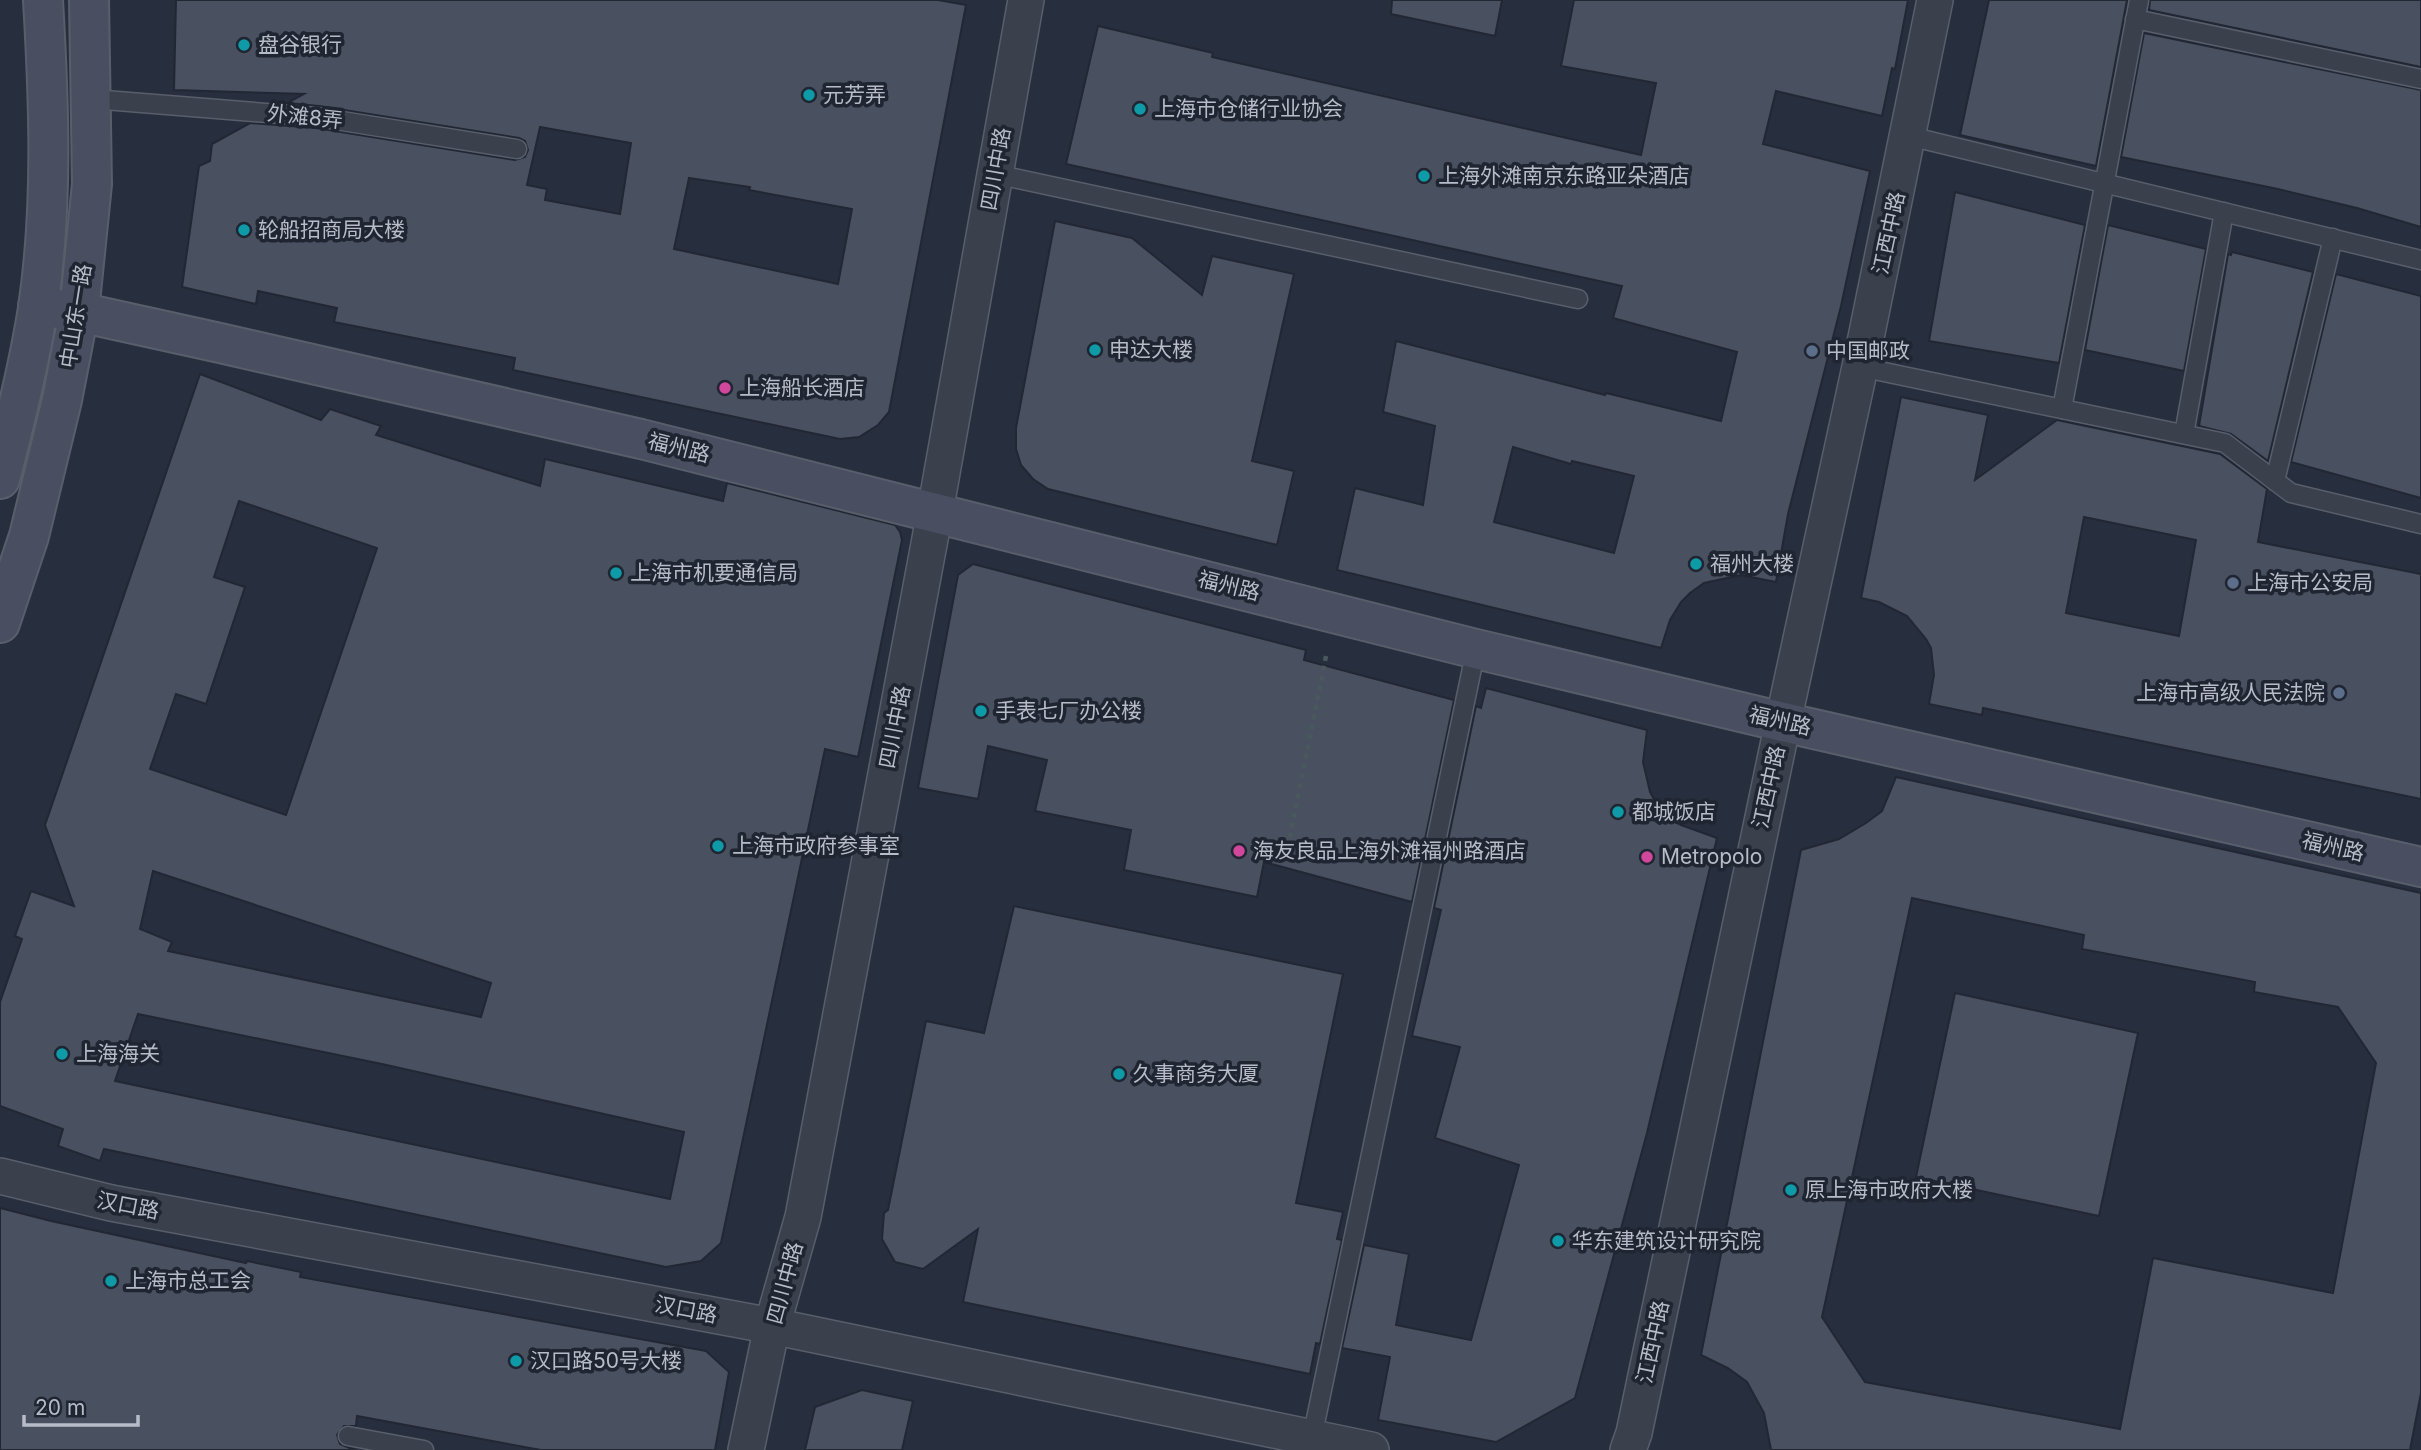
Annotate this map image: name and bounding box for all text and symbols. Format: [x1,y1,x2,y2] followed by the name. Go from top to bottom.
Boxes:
[258,32,342,57] place label: 盘谷银行
[236,37,252,53] marker: 盘谷银行
[823,82,886,107] place label: 元芳弄
[801,87,817,103] marker: 元芳弄
[1154,96,1343,121] place label: 上海市仓储行业协会
[266,100,344,133] street label: 外滩8弄
[1132,101,1148,117] marker: 上海市仓储行业协会
[976,125,1015,212] street label: 四川中路
[1438,163,1690,188] place label: 上海外滩南京东路亚朵酒店
[1416,168,1432,184] marker: 上海外滩南京东路亚朵酒店
[1868,189,1909,277] street label: 江西中路
[258,217,405,242] place label: 轮船招商局大楼
[236,222,252,238] marker: 轮船招商局大楼
[55,262,96,370] street label: 中山东一路
[1109,337,1193,362] place label: 申达大楼
[1826,338,1910,363] place label: 中国邮政
[1087,342,1103,358] marker: 申达大楼
[1804,343,1820,359] marker: 中国邮政
[739,375,865,400] place label: 上海船长酒店
[717,380,733,396] marker: 上海船长酒店
[646,428,713,467] street label: 福州路
[1710,551,1794,576] place label: 福州大楼
[1688,556,1704,572] marker: 福州大楼
[630,560,798,585] place label: 上海市机要通信局
[608,565,624,581] marker: 上海市机要通信局
[1196,566,1263,605] street label: 福州路
[2247,570,2373,595] place label: 上海市公安局
[2225,575,2241,591] marker: 上海市公安局
[2136,680,2325,705] place label: 上海市高级人民法院
[874,683,915,771] street label: 四川中路
[2331,685,2347,701] marker: 上海市高级人民法院
[995,698,1142,723] place label: 手表七厂办公楼
[1747,701,1814,740] street label: 福州路
[973,703,989,719] marker: 手表七厂办公楼
[1748,743,1789,831] street label: 江西中路
[1632,799,1716,824] place label: 都城饭店
[1610,804,1626,820] marker: 都城饭店
[2300,827,2367,866] street label: 福州路
[732,833,900,858] place label: 上海市政府参事室
[710,838,726,854] marker: 上海市政府参事室
[1253,838,1526,863] place label: 海友良品上海外滩福州路酒店
[1231,843,1247,859] marker: 海友良品上海外滩福州路酒店
[1661,844,1762,869] place label: Metropolo
[1639,849,1655,865] marker: Metropolo
[76,1041,160,1066] place label: 上海海关
[54,1046,70,1062] marker: 上海海关
[1133,1061,1259,1086] place label: 久事商务大厦
[1111,1066,1127,1082] marker: 久事商务大厦
[1805,1177,1973,1202] place label: 原上海市政府大楼
[1783,1182,1799,1198] marker: 原上海市政府大楼
[95,1187,161,1224] street label: 汉口路
[1572,1228,1761,1253] place label: 华东建筑设计研究院
[1550,1233,1566,1249] marker: 华东建筑设计研究院
[762,1239,807,1327] street label: 四川中路
[125,1268,251,1293] place label: 上海市总工会
[103,1273,119,1289] marker: 上海市总工会
[653,1291,719,1328] street label: 汉口路
[1632,1298,1673,1386] street label: 江西中路
[530,1348,682,1373] place label: 汉口路50号大楼
[508,1353,524,1369] marker: 汉口路50号大楼
[24,1384,138,1428] scale bar
[35,1395,85,1420] text: 20 m

